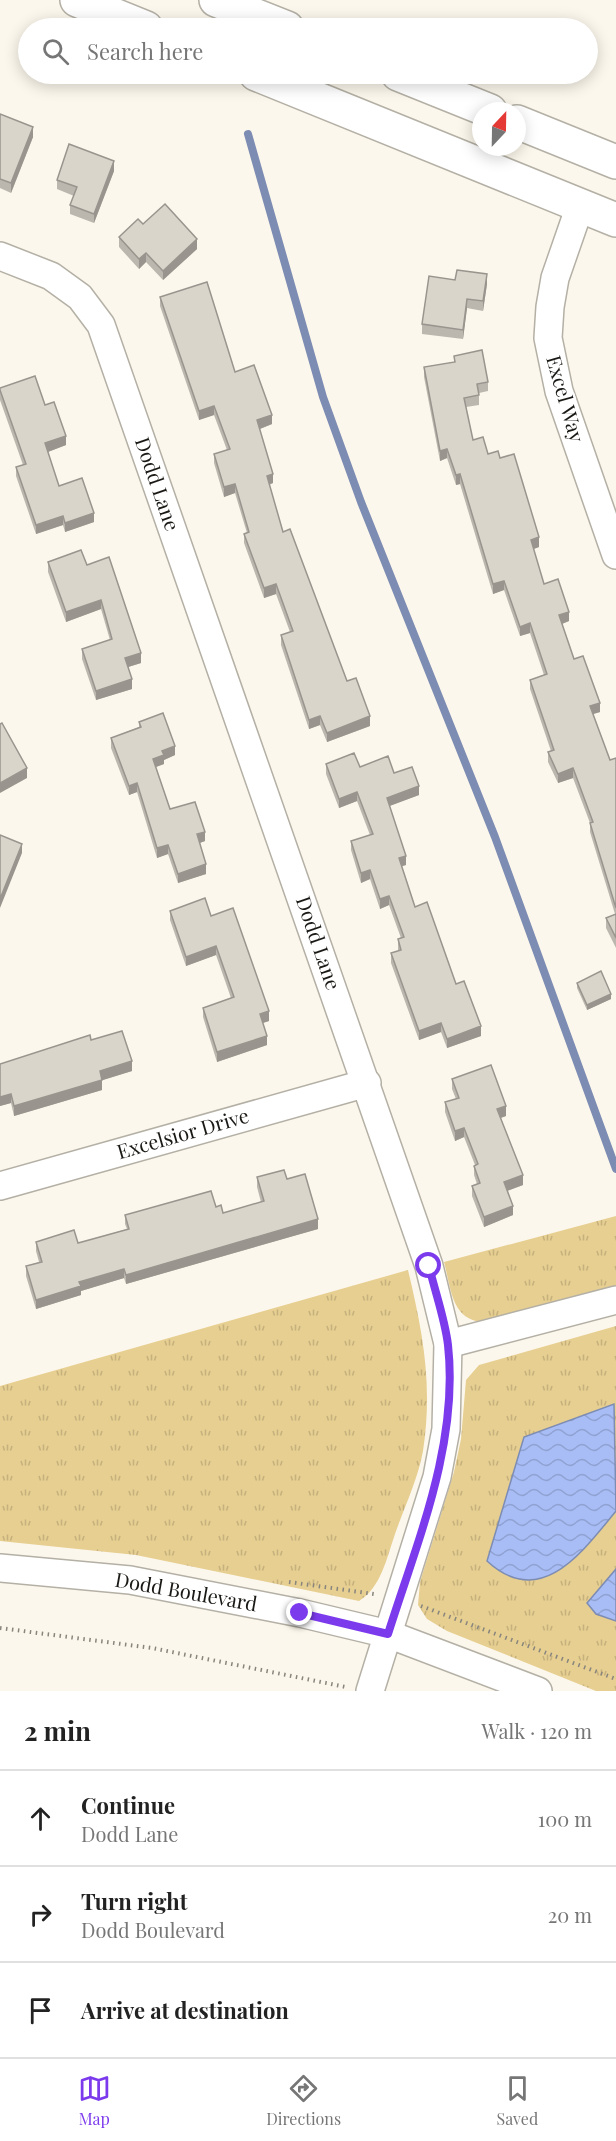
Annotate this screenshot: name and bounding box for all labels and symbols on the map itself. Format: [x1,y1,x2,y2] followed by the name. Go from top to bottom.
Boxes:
[472,102,526,156] north arrow
[541,352,592,445] street label: Excel Way
[130,433,187,534] street label: Dodd Lane
[291,892,348,993] street label: Dodd Lane
[114,1101,252,1164] street label: Excelsior Drive
[415,1252,441,1278] route start
[113,1565,260,1616] street label: Dodd Boulevard
[286,1599,312,1625] route end

